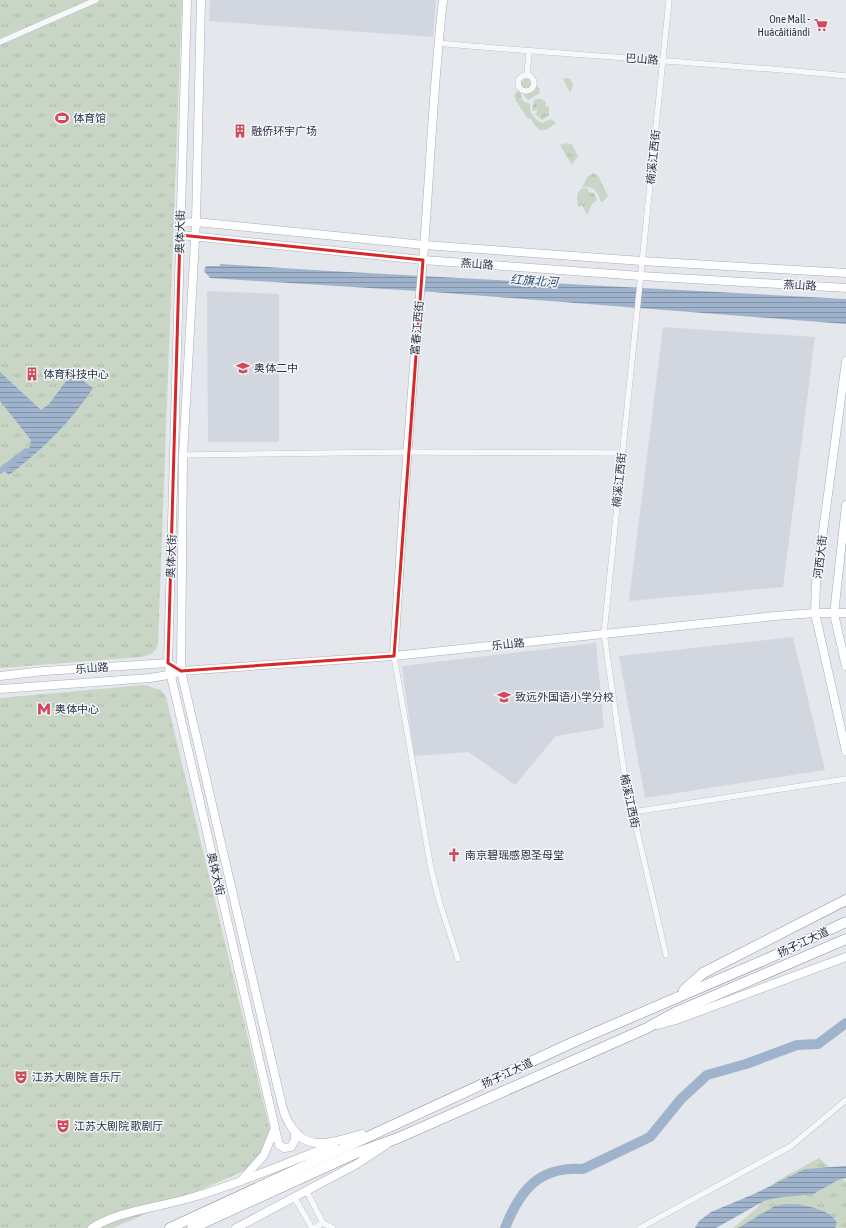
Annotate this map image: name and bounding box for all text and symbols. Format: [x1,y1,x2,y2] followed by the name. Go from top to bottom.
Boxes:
[758,13,810,38] place label: One Mall - Huácǎitiāndì
[813,17,829,33] supermarket icon: One Mall - Huácǎitiāndì
[625,52,659,66] street label: 巴山路
[54,110,70,126] sports icon: 体育馆
[73,112,106,124] place label: 体育馆
[232,123,248,139] building icon: 融侨环宇广场
[251,125,317,137] place label: 融侨环宇广场
[644,129,662,185] street label: 楠溪江西街
[174,210,186,254] street label: 奥体大街
[460,257,494,271] street label: 燕山路
[510,272,560,290] water label: 红旗北河
[783,278,817,292] street label: 燕山路
[409,300,425,356] street label: 富春江西街
[235,360,251,376] school or university icon: 奥体二中
[254,362,298,374] place label: 奥体二中
[24,366,40,382] building icon: 体育科技中心
[43,368,109,380] place label: 体育科技中心
[610,452,628,508] street label: 楠溪江西街
[164,534,178,578] street label: 奥体大街
[811,534,829,580] street label: 河西大街
[491,636,525,652] street label: 乐山路
[75,661,109,675] street label: 乐山路
[496,689,512,705] school or university icon: 致远外国语小学分校
[515,691,614,703] place label: 致远外国语小学分校
[36,701,52,717] metro station icon: 奥体中心
[55,703,99,715] place label: 奥体中心
[618,773,642,829] street label: 楠溪江西街
[446,847,462,863] church icon: 南京碧瑶感恩圣母堂
[465,849,564,861] place label: 南京碧瑶感恩圣母堂
[205,851,227,897] street label: 奥体大街
[776,925,830,959] street label: 扬子江大道
[480,1056,534,1090] street label: 扬子江大道
[13,1069,29,1085] theatre icon: 江苏大剧院 音乐厅
[32,1071,122,1083] place label: 江苏大剧院 音乐厅
[55,1118,71,1134] theatre icon: 江苏大剧院 歌剧厅
[74,1120,164,1132] place label: 江苏大剧院 歌剧厅

